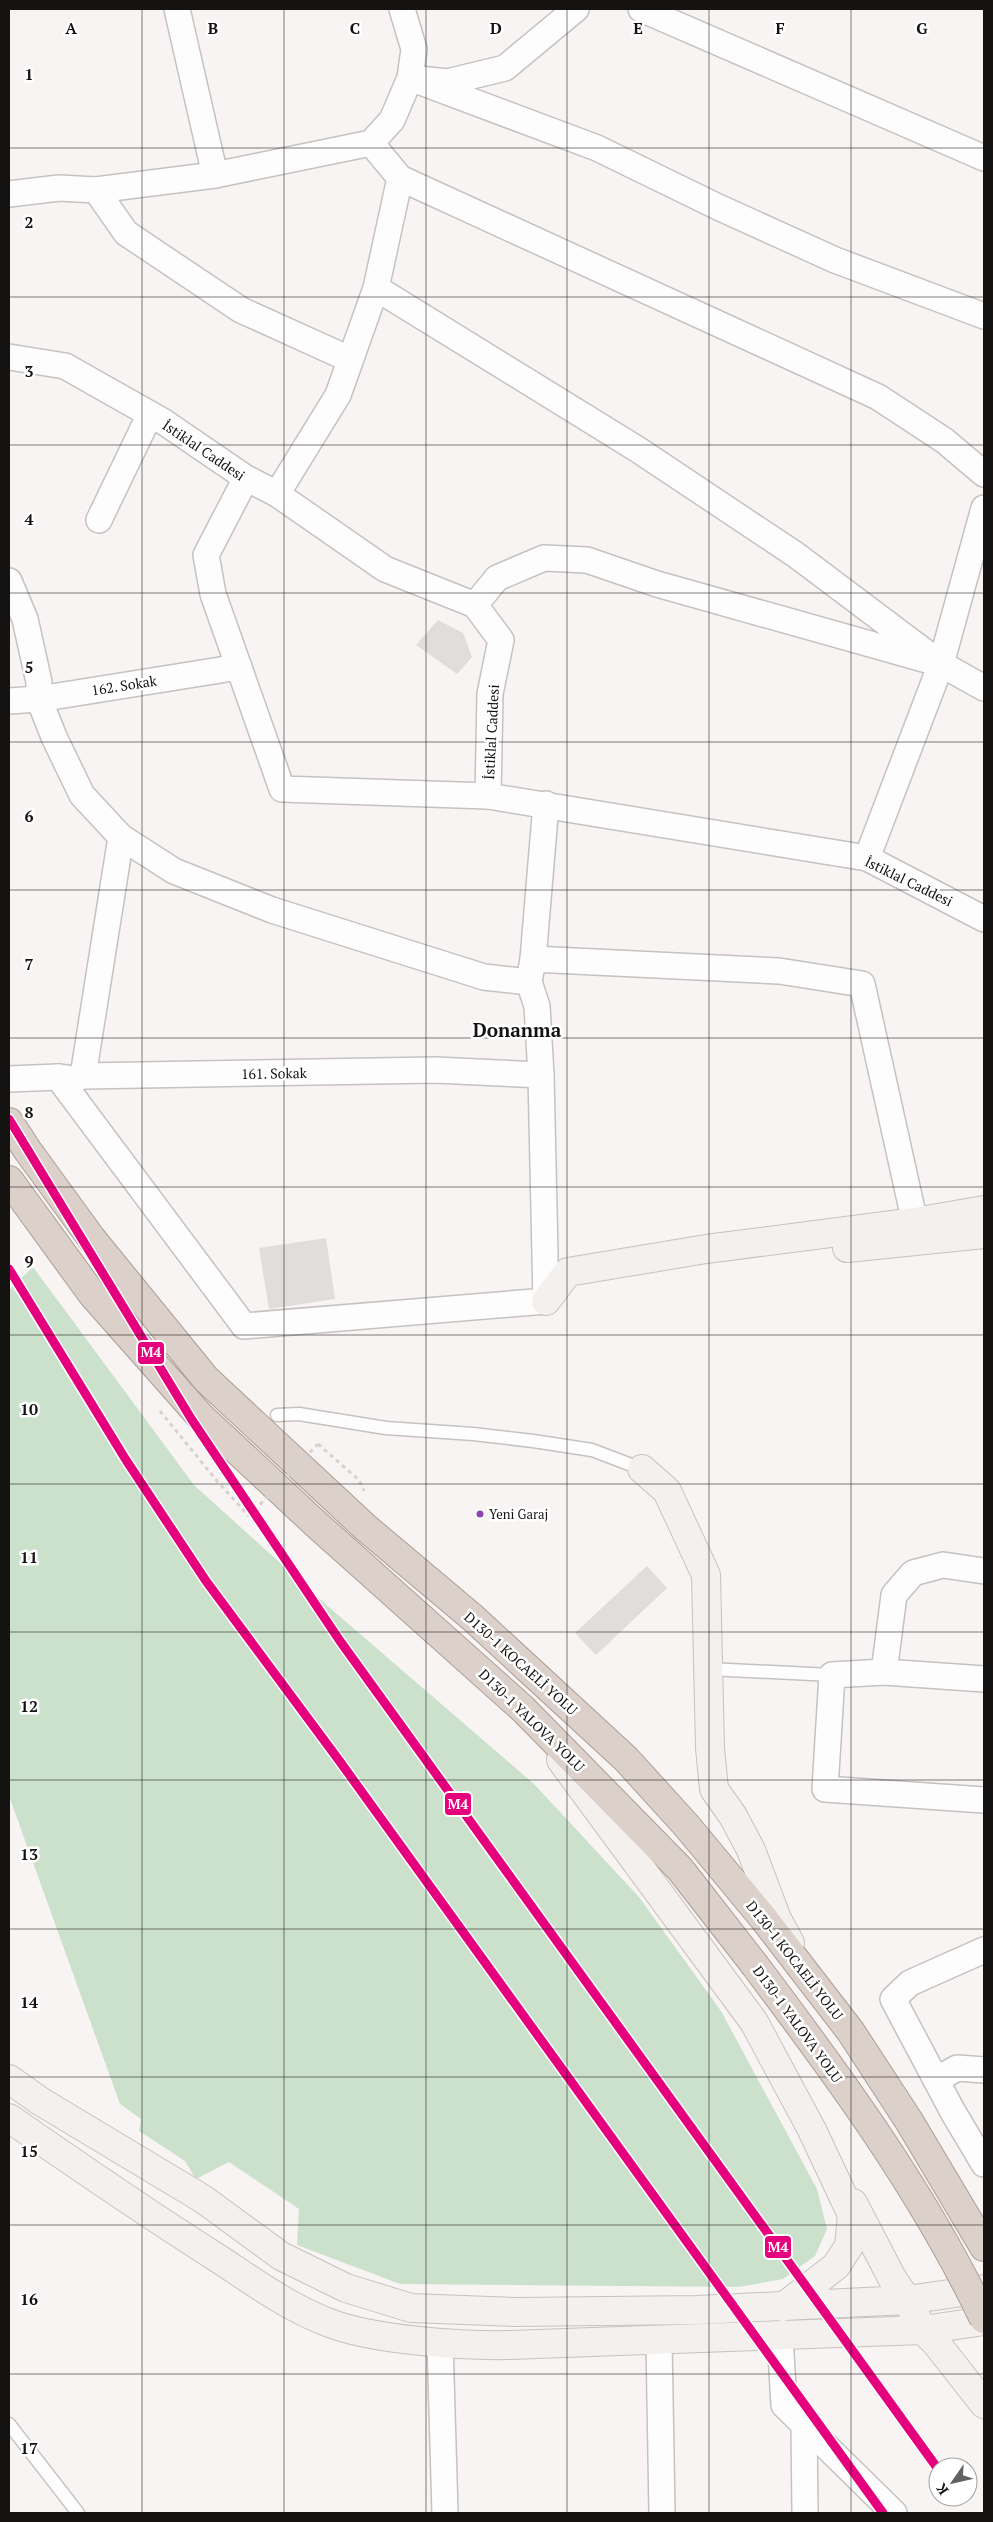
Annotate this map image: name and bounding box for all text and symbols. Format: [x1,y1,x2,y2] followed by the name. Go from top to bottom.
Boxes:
[65,17,77,39] text: A
[208,17,218,39] text: B
[350,17,360,39] text: C
[490,17,502,39] text: D
[633,17,643,39] text: E
[775,17,785,39] text: F
[916,17,928,39] text: G
[24,63,34,85] text: 1
[24,211,34,233] text: 2
[24,360,34,382] text: 3
[159,415,249,485] street label: İstiklal Caddesi
[24,508,34,530] text: 4
[24,656,34,678] text: 5
[90,670,159,700] street label: 162. Sokak
[479,684,503,780] street label: İstiklal Caddesi
[24,805,34,827] text: 6
[862,852,956,910] street label: İstiklal Caddesi
[24,953,34,975] text: 7
[473,1017,562,1042] district label: Donanma
[241,1063,308,1083] street label: 161. Sokak
[24,1101,34,1123] text: 8
[24,1250,34,1272] text: 9
[137,1341,165,1365] line badge: M4
[141,1342,162,1361] text: M4
[20,1398,38,1420] text: 10
[489,1505,548,1523] place label: Yeni Garaj
[475,1509,485,1519] marker: Yeni Garaj
[20,1546,38,1568] text: 11
[460,1607,582,1719] street label: D130-1 KOCAELİ YOLU
[475,1664,589,1776] street label: D130-1 YALOVA YOLU
[20,1695,38,1717] text: 12
[444,1792,472,1816] line badge: M4
[448,1794,469,1813] text: M4
[20,1843,38,1865] text: 13
[742,1896,848,2024] street label: D130-1 KOCAELİ YOLU
[749,1962,847,2087] street label: D130-1 YALOVA YOLU
[20,1991,38,2013] text: 14
[20,2140,38,2162] text: 15
[764,2235,792,2259] line badge: M4
[768,2237,789,2256] text: M4
[20,2288,38,2310] text: 16
[20,2437,38,2459] text: 17
[928,2457,978,2507] north arrow
[931,2480,952,2499] text: K

